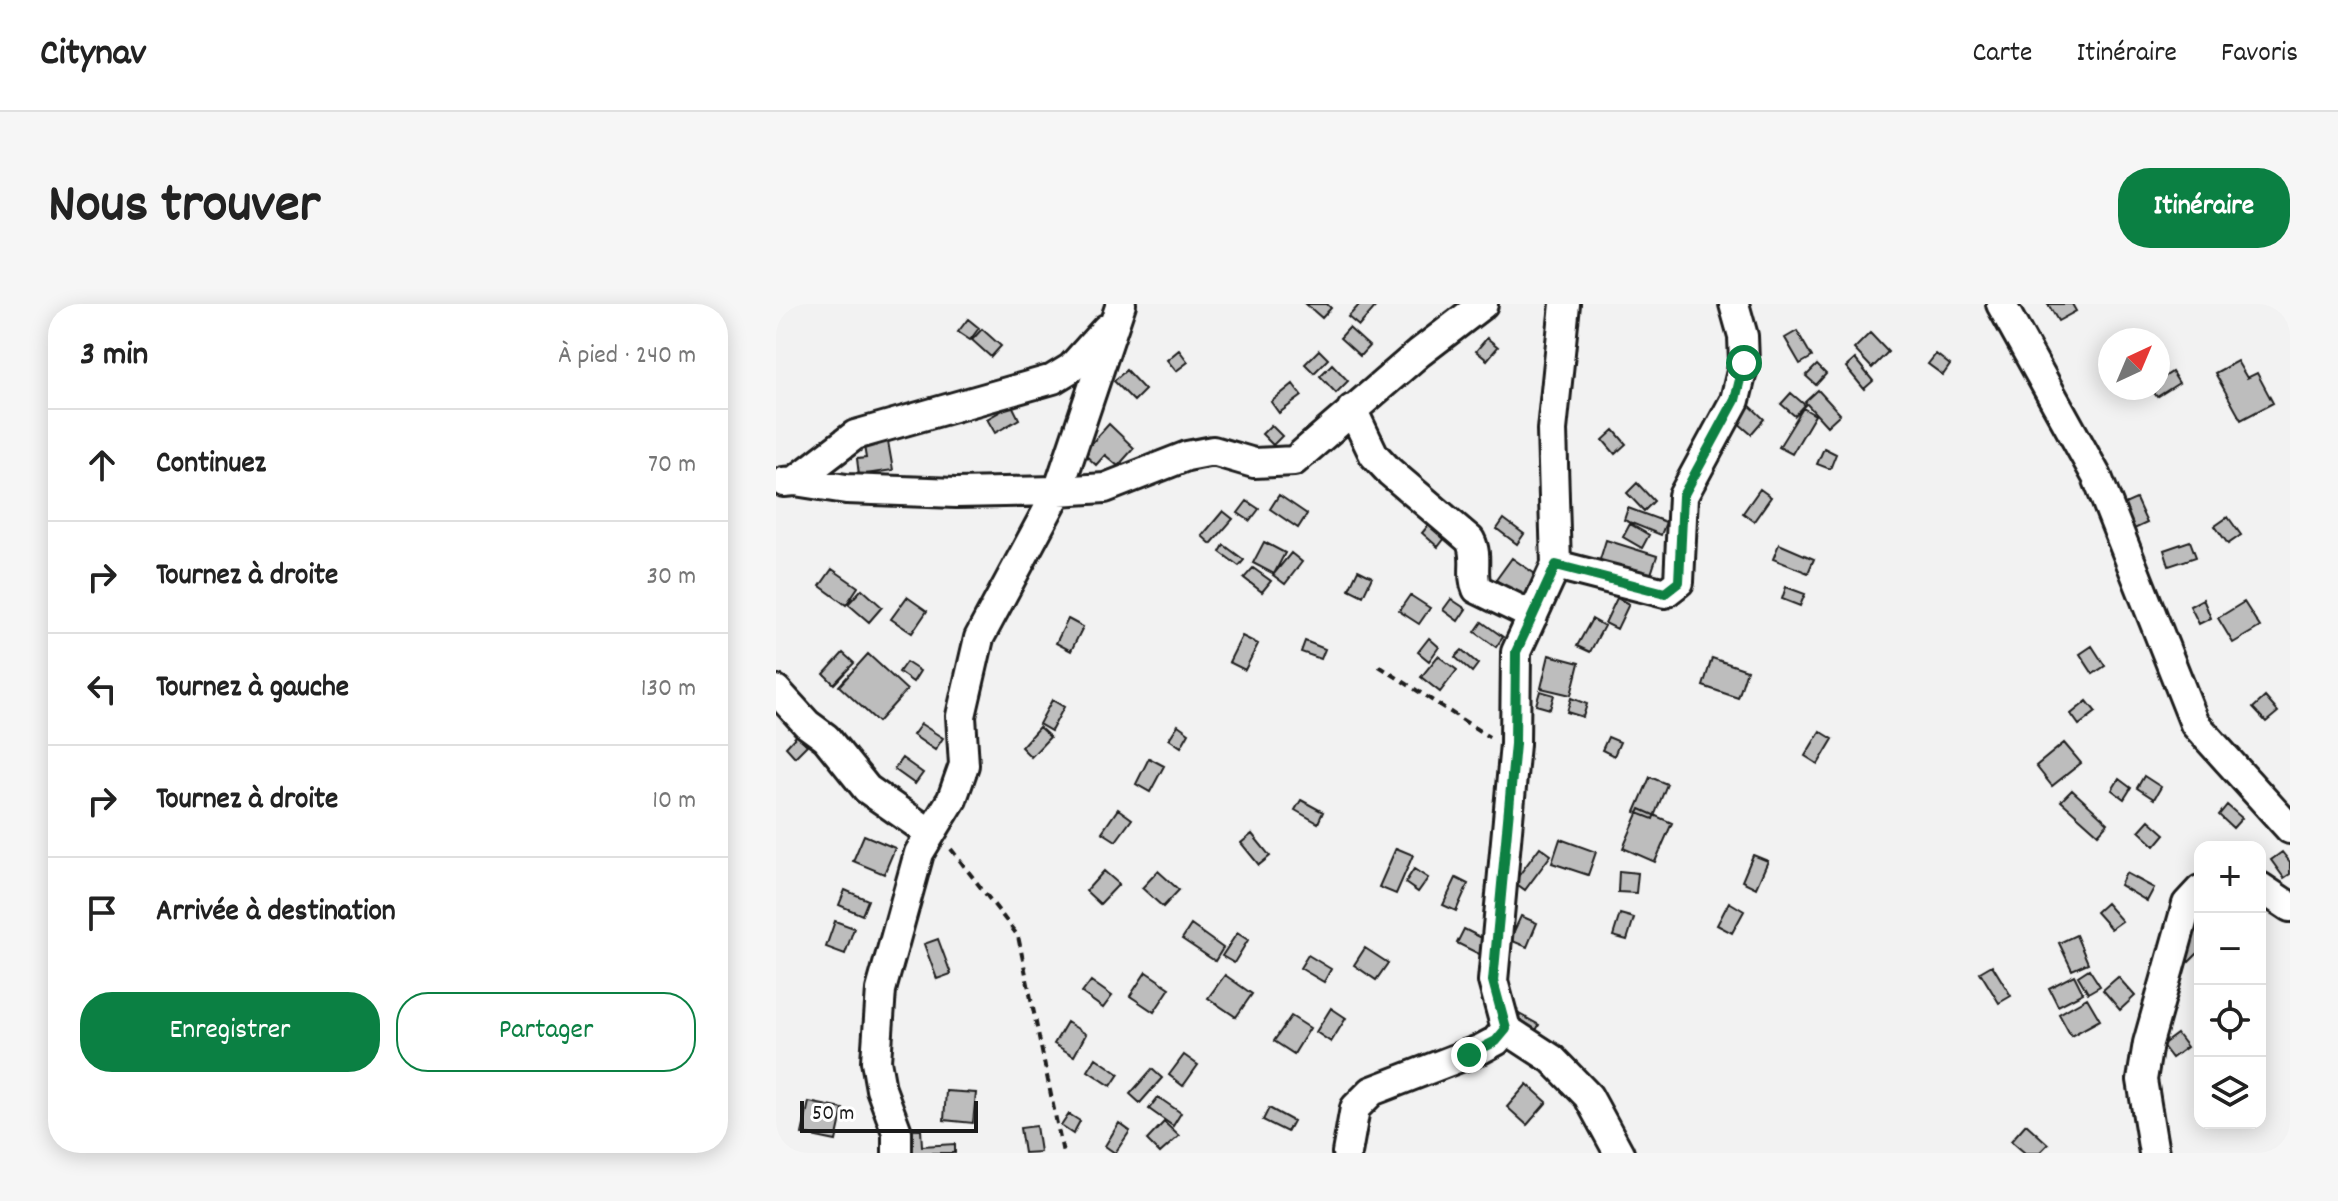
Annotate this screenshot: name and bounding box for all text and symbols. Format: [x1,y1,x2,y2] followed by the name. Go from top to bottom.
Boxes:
[40,28,146,83] text: Citynav
[1972,35,2032,75] text: Carte
[2076,35,2177,75] text: Itinéraire
[2221,35,2298,75] text: Favoris
[48,168,320,248] text: Nous trouver
[2118,168,2290,248] button: Itinéraire
[2098,328,2170,400] north arrow
[80,332,148,381] text: 3 min
[558,338,696,375] text: À pied · 240 m
[1726,345,1762,381] route start
[80,443,124,487] icon: ahead
[156,444,266,487] text: Continuez
[648,447,696,484] text: 70 m
[80,555,124,599] icon: right
[156,556,338,599] text: Tournez à droite
[646,559,696,596] text: 30 m
[80,667,124,711] icon: left
[156,668,349,711] text: Tournez à gauche
[641,671,696,708] text: 130 m
[80,779,124,823] icon: right
[156,780,338,823] text: Tournez à droite
[652,783,696,820] text: 10 m
[2194,841,2266,1129] map controls
[2194,841,2266,913] button: +
[80,891,124,935] icon: arrive
[156,892,396,935] text: Arrivée à destination
[2194,913,2266,985] button: −
[2194,985,2266,1057] button: locate
[80,992,380,1072] button: Enregistrer
[396,992,696,1072] button: Partager
[1451,1037,1487,1073] route end
[2194,1057,2266,1129] button: layers
[800,1097,978,1133] scale bar
[812,1099,854,1130] text: 50 m

